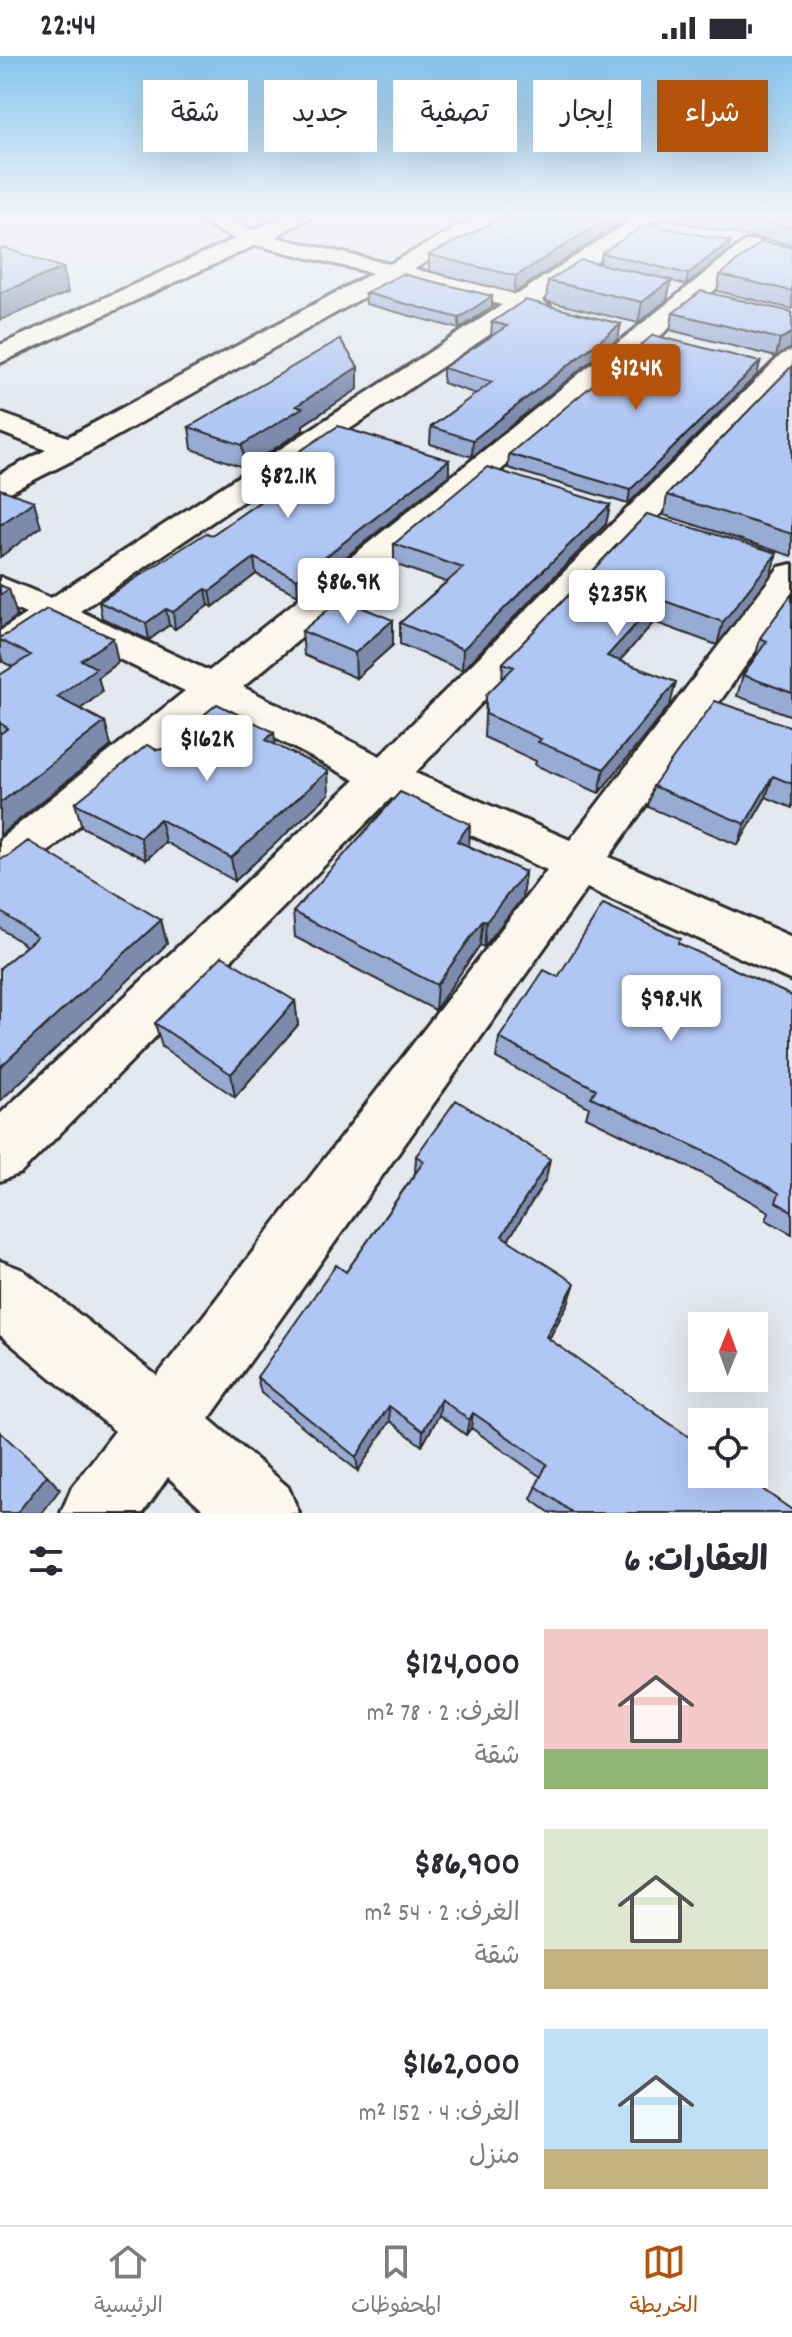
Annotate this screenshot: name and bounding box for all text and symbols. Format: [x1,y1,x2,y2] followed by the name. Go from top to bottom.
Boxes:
[40,7,96,50] text: 22:44
[143,80,248,152] chip: شقة
[264,80,377,152] chip: جديد
[393,80,517,152] chip: تصفية
[533,80,641,152] chip: إيجار
[657,80,768,152] chip: شراء
[580,344,692,412] pin: $124K
[609,351,663,388] text: $124K
[223,452,353,520] pin: $82.1K
[260,459,317,496] text: $82.1K
[283,558,413,626] pin: $86.9K
[316,565,380,602] text: $86.9K
[561,570,673,638] pin: $235K
[587,577,647,614] text: $235K
[151,715,263,783] pin: $162K
[180,722,235,759] text: $162K
[606,975,736,1043] pin: $98.4K
[640,982,702,1019] text: $98.4K
[688,1312,768,1392] north arrow
[688,1312,768,1488] map controls
[688,1408,768,1488] button: locate
[24,1539,68,1583] icon: filters
[624,1539,768,1588] text: العقارات: 6
[404,1642,520,1691] text: $124,000
[608,1661,704,1757] icon: home
[367,1696,520,1733] text: الغرف: 2 · 78 m²
[475,1739,520,1776] text: شقة
[413,1842,520,1891] text: $86,900
[608,1861,704,1957] icon: home
[364,1896,520,1933] text: الغرف: 2 · 54 m²
[475,1939,520,1976] text: شقة
[402,2042,520,2091] text: $162,000
[608,2061,704,2157] icon: home
[359,2096,520,2133] text: الغرف: 4 · 152 m²
[469,2139,520,2176] text: منزل
[94,2240,163,2324] tab: الرئيسية
[351,2240,442,2324] tab: المحفوظات
[629,2240,698,2324] tab: الخريطة

